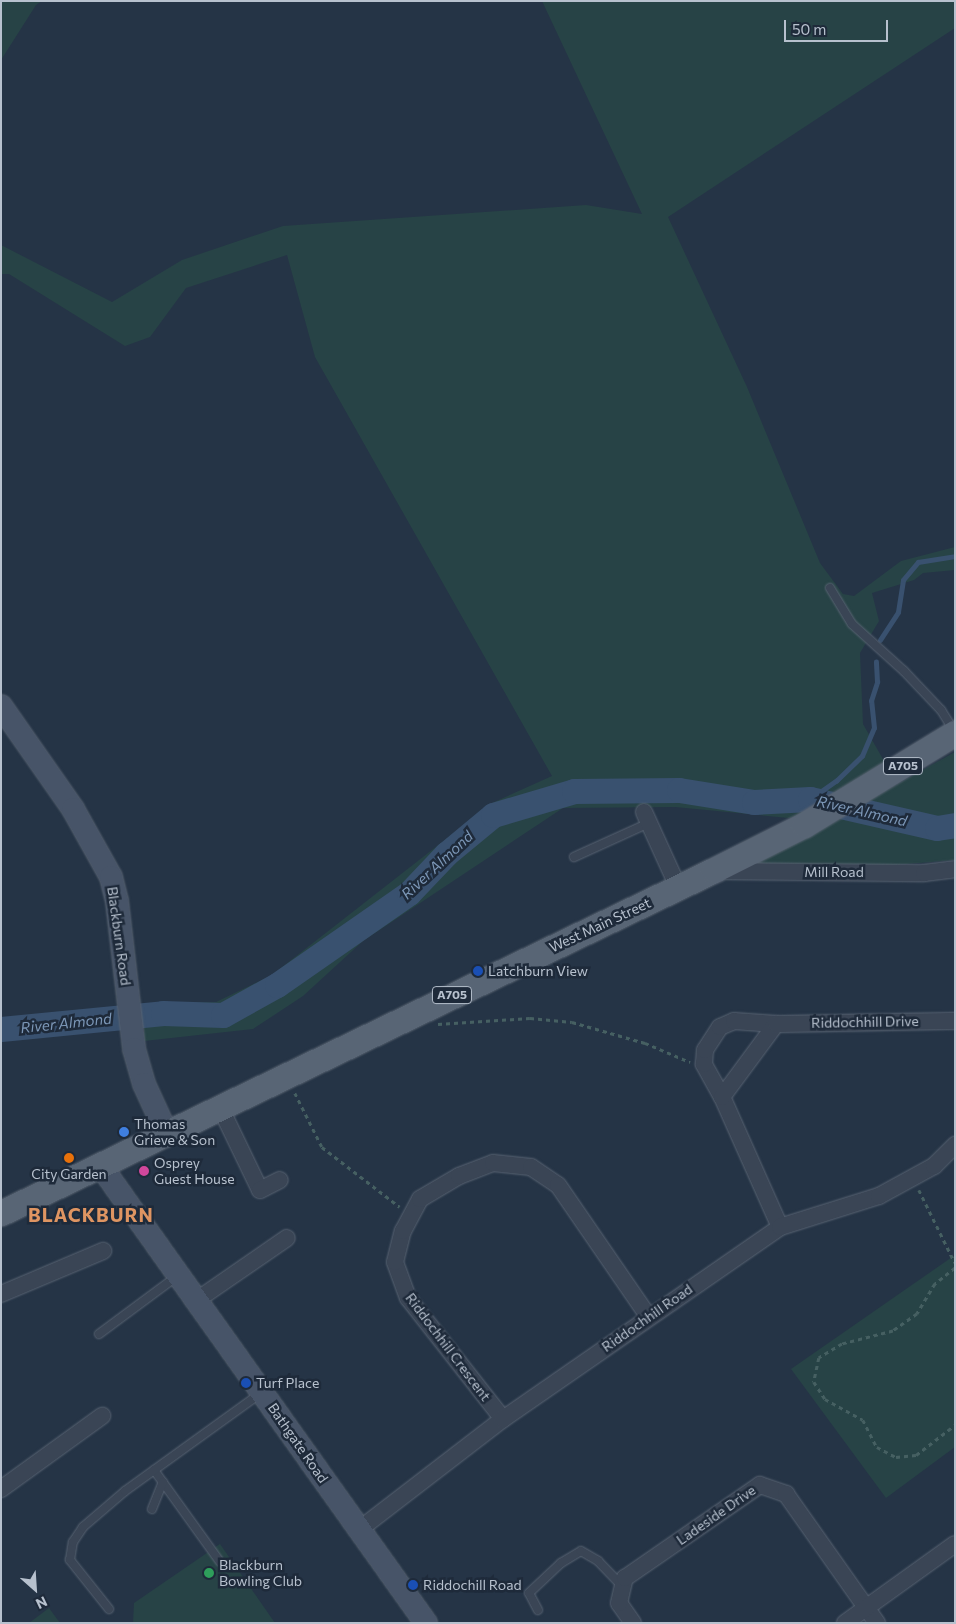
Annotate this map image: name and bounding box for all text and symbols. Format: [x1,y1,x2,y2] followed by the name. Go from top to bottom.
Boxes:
[786,10,890,42] scale bar
[792,20,826,38] text: 50 m
[882,756,924,776] road number: A705
[815,792,909,830] water label: River Almond
[397,827,477,903] water label: River Almond
[804,864,864,880] street label: Mill Road
[104,886,134,986] street label: Blackburn Road
[547,894,653,956] street label: West Main Street
[488,963,588,979] place label: Latchburn View
[472,965,484,977] marker: Latchburn View
[431,986,473,1004] road number: A705
[19,1009,113,1037] water label: River Almond
[811,1013,919,1031] street label: Riddochhill Drive
[134,1116,215,1148] place label: Thomas Grieve & Son
[118,1126,130,1138] marker: Thomas Grieve & Son
[63,1152,75,1164] marker: City Garden
[154,1155,235,1188] place label: Osprey Guest House
[138,1165,150,1177] marker: Osprey Guest House
[31,1166,107,1182] place label: City Garden
[27,1204,155,1226] district label: BLACKBURN
[599,1281,695,1355] street label: Riddochhill Road
[402,1290,494,1404] street label: Riddochhill Crescent
[256,1375,319,1391] place label: Turf Place
[240,1377,252,1389] marker: Turf Place
[264,1400,332,1486] street label: Bathgate Road
[673,1482,759,1548] street label: Ladeside Drive
[219,1557,302,1590] place label: Blackburn Bowling Club
[10,1564,60,1614] north arrow
[203,1567,215,1579] marker: Blackburn Bowling Club
[423,1577,522,1593] place label: Riddochill Road
[407,1579,419,1591] marker: Riddochill Road
[33,1593,50,1613] text: N

